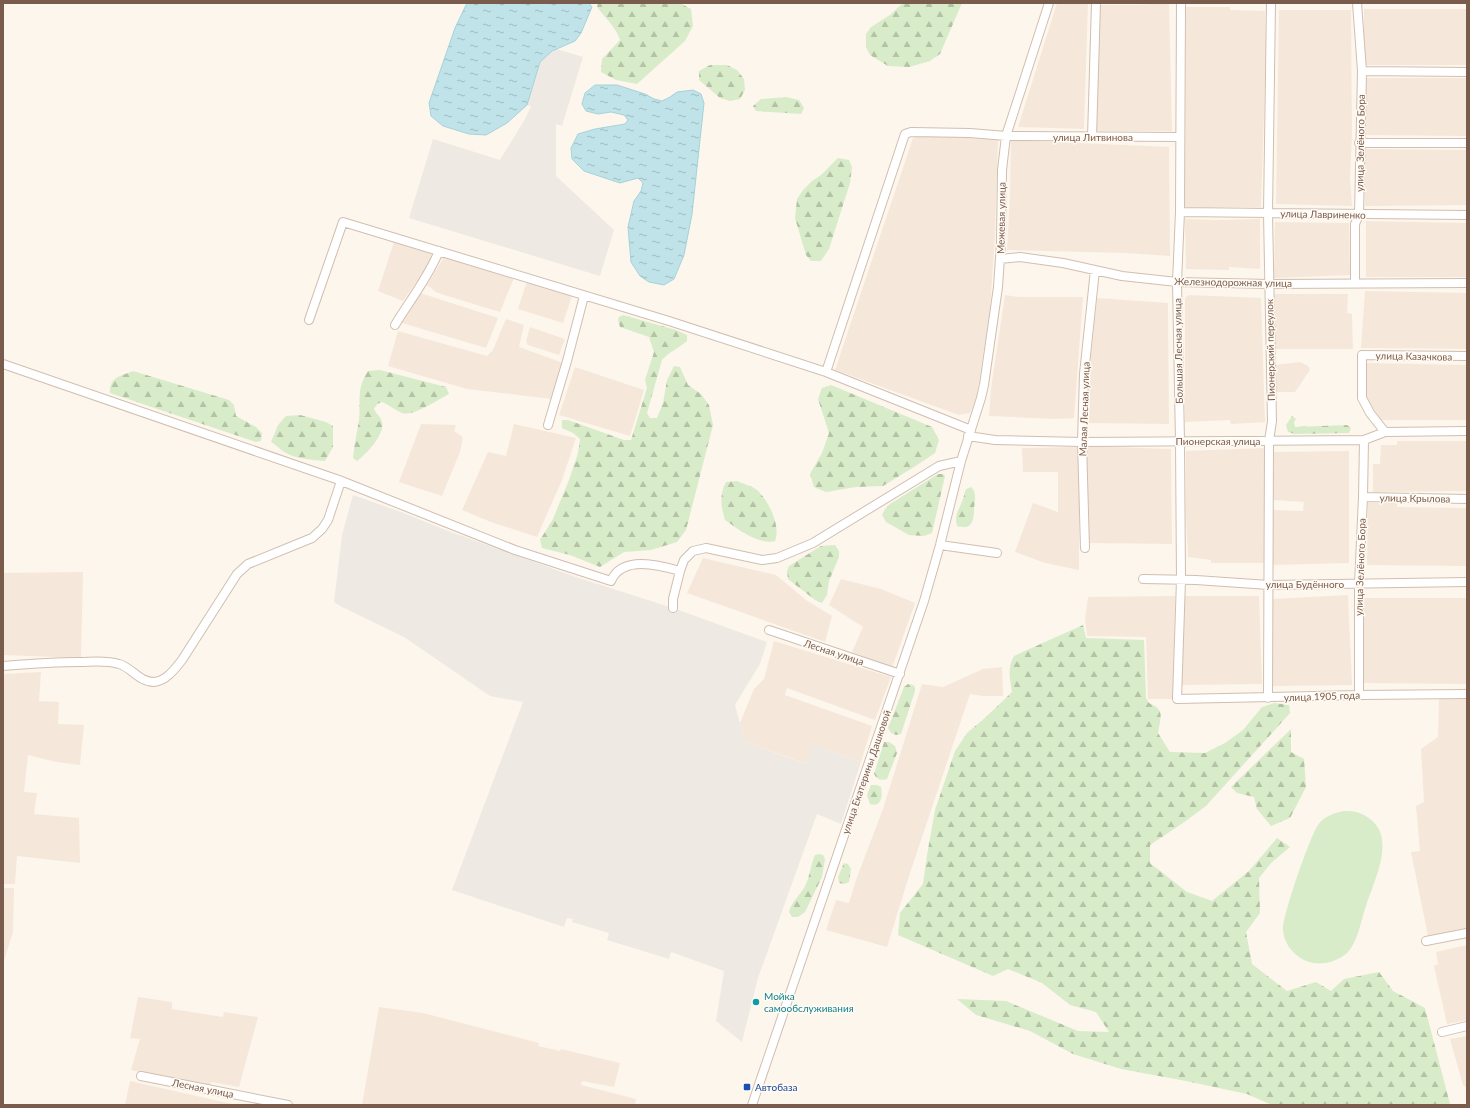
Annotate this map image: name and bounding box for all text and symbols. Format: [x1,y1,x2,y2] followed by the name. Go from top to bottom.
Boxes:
[1353,94,1367,192] street label: улица Зелёного Бора
[1053,131,1133,143] street label: улица Литвинова
[994,182,1008,254] street label: Межевая улица
[1280,207,1366,221] street label: улица Лавриненко
[1174,275,1292,289] street label: Железнодорожная улица
[1171,298,1185,404] street label: Большая Лесная улица
[1263,298,1277,401] street label: Пионерский переулок
[1376,349,1452,363] street label: улица Казачкова
[1076,361,1092,457] street label: Малая Лесная улица
[1176,435,1260,447] street label: Пионерская улица
[1380,491,1451,505] street label: улица Крылова
[1352,518,1368,616] street label: улица Зелёного Бора
[1266,578,1345,590] street label: улица Будённого
[801,636,866,667] street label: Лесная улица
[1284,689,1360,703] street label: улица 1905 года
[839,708,893,836] street label: улица Екатерины Дашковой
[764,990,854,1014] place label: Мойка самообслуживания
[751,997,761,1007] marker: Мойка самообслуживания
[170,1076,235,1100] street label: Лесная улица
[755,1081,797,1093] place label: Автобаза
[742,1082,752,1092] marker: Автобаза

